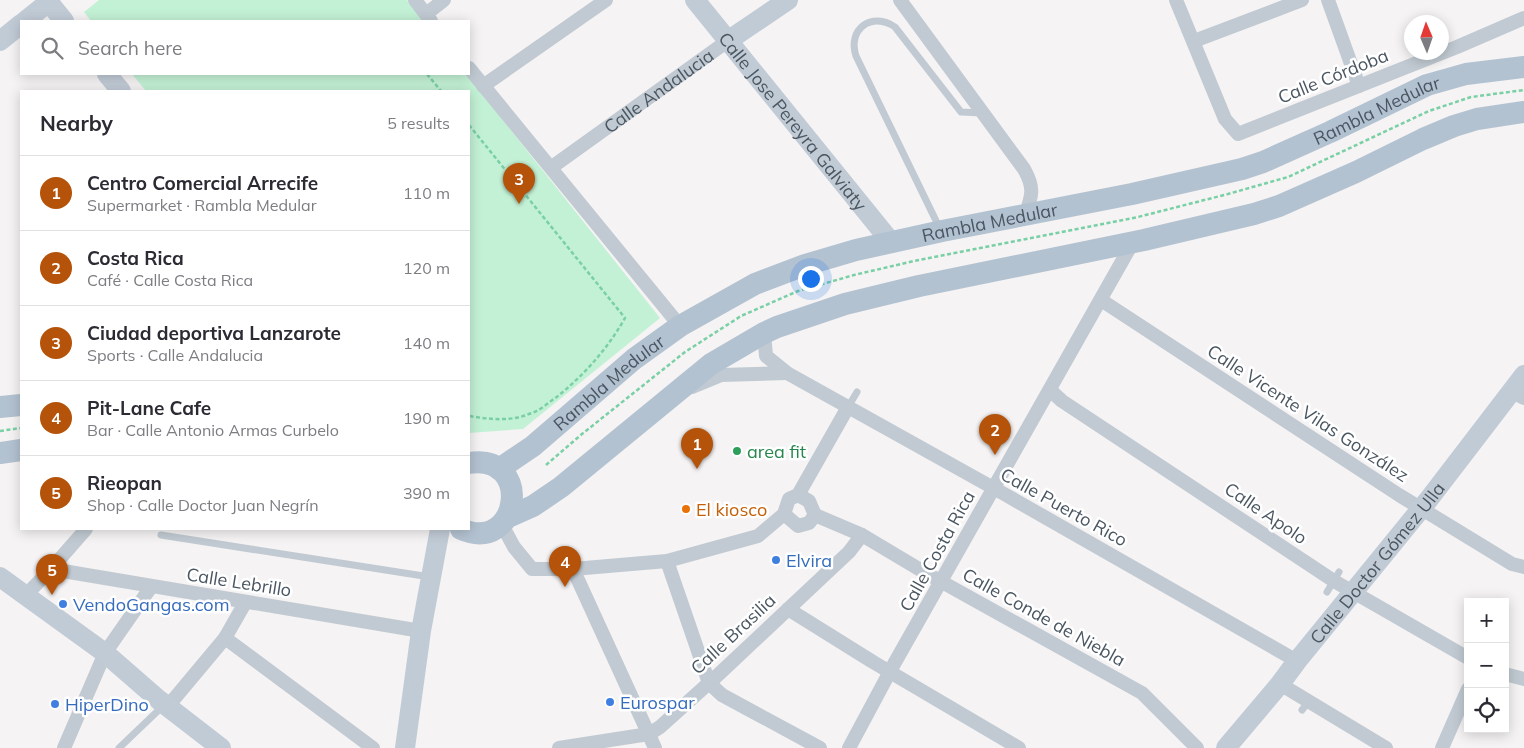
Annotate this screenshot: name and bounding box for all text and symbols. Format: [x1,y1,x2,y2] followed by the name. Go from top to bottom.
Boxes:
[1404,15,1449,60] north arrow
[20,20,470,75] search box
[714,27,873,216] street label: Calle Jose Pereyra Galviaty
[38,34,66,62] icon: search
[78,36,182,60] text: Search here
[599,43,718,138] street label: Calle Andalucia
[1274,43,1392,109] street label: Calle Córdoba
[1309,70,1443,150] street label: Rambla Medular
[40,110,113,136] text: Nearby
[387,113,450,133] text: 5 results
[503,163,535,204] pin: 3
[87,171,318,195] text: Centro Comercial Arrecife
[51,183,61,203] text: 1
[403,183,450,203] text: 110 m
[87,195,317,215] text: Supermarket · Rambla Medular
[919,197,1060,247] street label: Rambla Medular
[87,246,184,270] text: Costa Rica
[51,258,61,278] text: 2
[403,258,450,278] text: 120 m
[798,266,824,292] your location
[87,270,253,290] text: Café · Calle Costa Rica
[87,321,341,345] text: Ciudad deportiva Lanzarote
[548,329,669,435] street label: Rambla Medular
[51,333,61,353] text: 3
[403,333,450,353] text: 140 m
[1203,339,1413,487] street label: Calle Vicente Vilas González
[87,345,263,365] text: Sports · Calle Andalucia
[87,396,211,420] text: Pit-Lane Cafe
[51,408,61,428] text: 4
[403,408,450,428] text: 190 m
[979,414,1011,455] pin: 2
[87,420,339,440] text: Bar · Calle Antonio Armas Curbelo
[681,428,713,469] pin: 1
[747,440,806,463] place label: area fit
[731,445,743,457] marker: area fit
[996,463,1132,551] street label: Calle Puerto Rico
[87,471,162,495] text: Rieopan
[1220,477,1312,549] street label: Calle Apolo
[1304,477,1449,648] street label: Calle Doctor Gómez Ulla
[51,483,61,503] text: 5
[403,483,450,503] text: 390 m
[894,486,980,616] street label: Calle Costa Rica
[87,495,319,515] text: Shop · Calle Doctor Juan Negrín
[696,498,767,521] place label: El kiosco
[680,503,692,515] marker: El kiosco
[549,546,581,587] pin: 4
[786,549,832,572] place label: Elvira
[36,554,68,595] pin: 5
[770,554,782,566] marker: Elvira
[185,562,293,602] street label: Calle Lebrillo
[959,563,1129,671] street label: Calle Conde de Niebla
[686,589,780,679] street label: Calle Brasilia
[73,593,229,616] place label: VendoGangas.com
[57,598,69,610] marker: VendoGangas.com
[1464,598,1509,733] map controls
[1464,598,1509,643] button: +
[1464,643,1509,688] button: −
[1464,688,1509,733] button: locate
[620,691,695,714] place label: Eurospar
[65,693,149,716] place label: HiperDino
[604,696,616,708] marker: Eurospar
[49,698,61,710] marker: HiperDino

